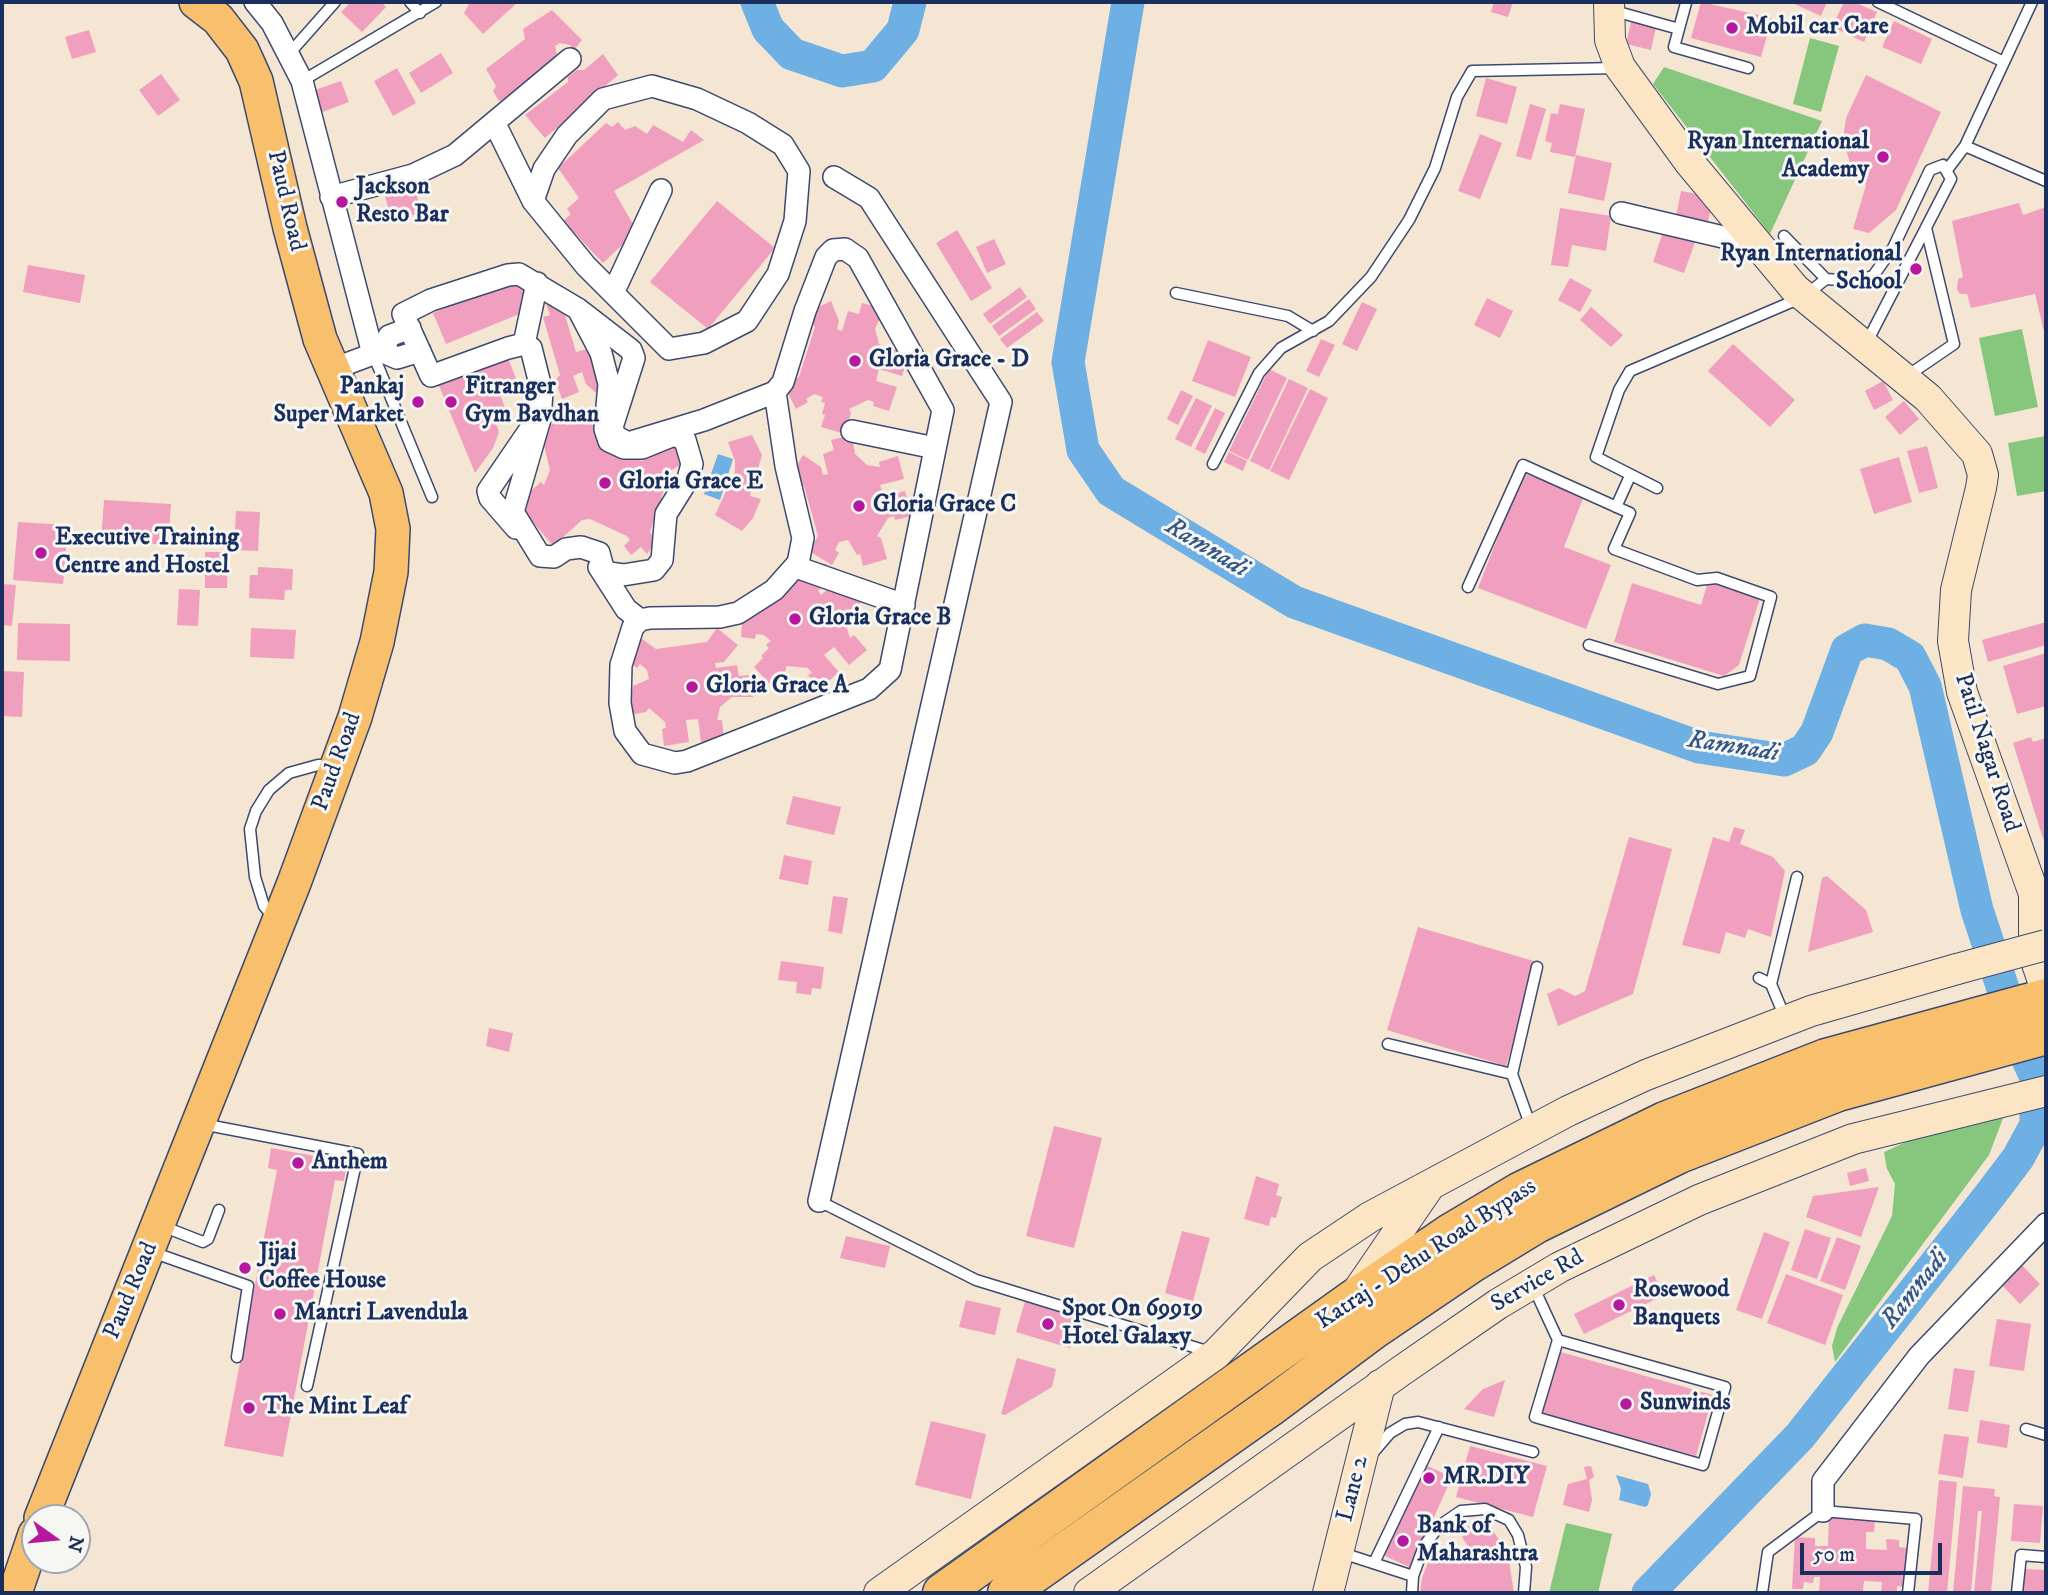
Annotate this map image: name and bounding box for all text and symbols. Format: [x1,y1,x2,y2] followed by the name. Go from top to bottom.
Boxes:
[1746,14,1889,42] place label: Mobil car Care
[1724,20,1740,36] marker: Mobil car Care
[1687,129,1869,185] place label: Ryan International Academy
[259,148,311,254] street label: Paud Road
[1875,149,1891,165] marker: Ryan International Academy
[356,174,449,230] place label: Jackson Resto Bar
[334,194,350,210] marker: Jackson Resto Bar
[1720,241,1902,297] place label: Ryan International School
[1908,261,1924,277] marker: Ryan International School
[869,347,1029,375] place label: Gloria Grace - D
[847,353,863,369] marker: Gloria Grace - D
[274,374,404,430] place label: Pankaj Super Market
[465,374,599,430] place label: Fitranger Gym Bavdhan
[410,394,426,410] marker: Pankaj Super Market
[443,394,459,410] marker: Fitranger Gym Bavdhan
[619,469,763,497] place label: Gloria Grace E
[597,475,613,491] marker: Gloria Grace E
[873,492,1016,520] place label: Gloria Grace C
[851,498,867,514] marker: Gloria Grace C
[1159,512,1253,586] water label: Ramnadi
[55,525,239,581] place label: Executive Training Centre and Hostel
[33,545,49,561] marker: Executive Training Centre and Hostel
[809,605,951,633] place label: Gloria Grace B
[787,611,803,627] marker: Gloria Grace B
[1947,670,2025,836] street label: Patil Nagar Road
[706,673,849,701] place label: Gloria Grace A
[684,679,700,695] marker: Gloria Grace A
[307,709,369,815] street label: Paud Road
[1685,725,1781,771] water label: Ramnadi
[312,1149,388,1177] place label: Anthem
[290,1155,306,1171] marker: Anthem
[1312,1173,1542,1337] street label: Katraj - Dehu Road Bypass
[99,1238,165,1344] street label: Paud Road
[259,1240,386,1296] place label: Jijai Coffee House
[1487,1244,1589,1320] street label: Service Rd
[1875,1244,1957,1336] water label: Ramnadi
[237,1260,253,1276] marker: Jijai Coffee House
[1633,1277,1729,1333] place label: Rosewood Banquets
[1062,1296,1203,1352] place label: Spot On 69919 Hotel Galaxy
[1611,1297,1627,1313] marker: Rosewood Banquets
[294,1300,468,1328] place label: Mantri Lavendula
[272,1306,288,1322] marker: Mantri Lavendula
[1040,1316,1056,1332] marker: Spot On 69919 Hotel Galaxy
[1640,1390,1731,1418] place label: Sunwinds
[263,1394,407,1422] place label: The Mint Leaf
[1618,1396,1634,1412] marker: Sunwinds
[241,1400,257,1416] marker: The Mint Leaf
[1332,1453,1376,1525] street label: Lane 2
[1443,1464,1529,1492] place label: MR.DIY
[1421,1470,1437,1486] marker: MR.DIY
[21,1504,91,1574] north arrow
[1417,1513,1538,1569] place label: Bank of Maharashtra
[1803,1528,1945,1572] scale bar
[1395,1533,1411,1549] marker: Bank of Maharashtra
[62,1534,88,1555] text: N
[1813,1542,1855,1568] text: 50 m

